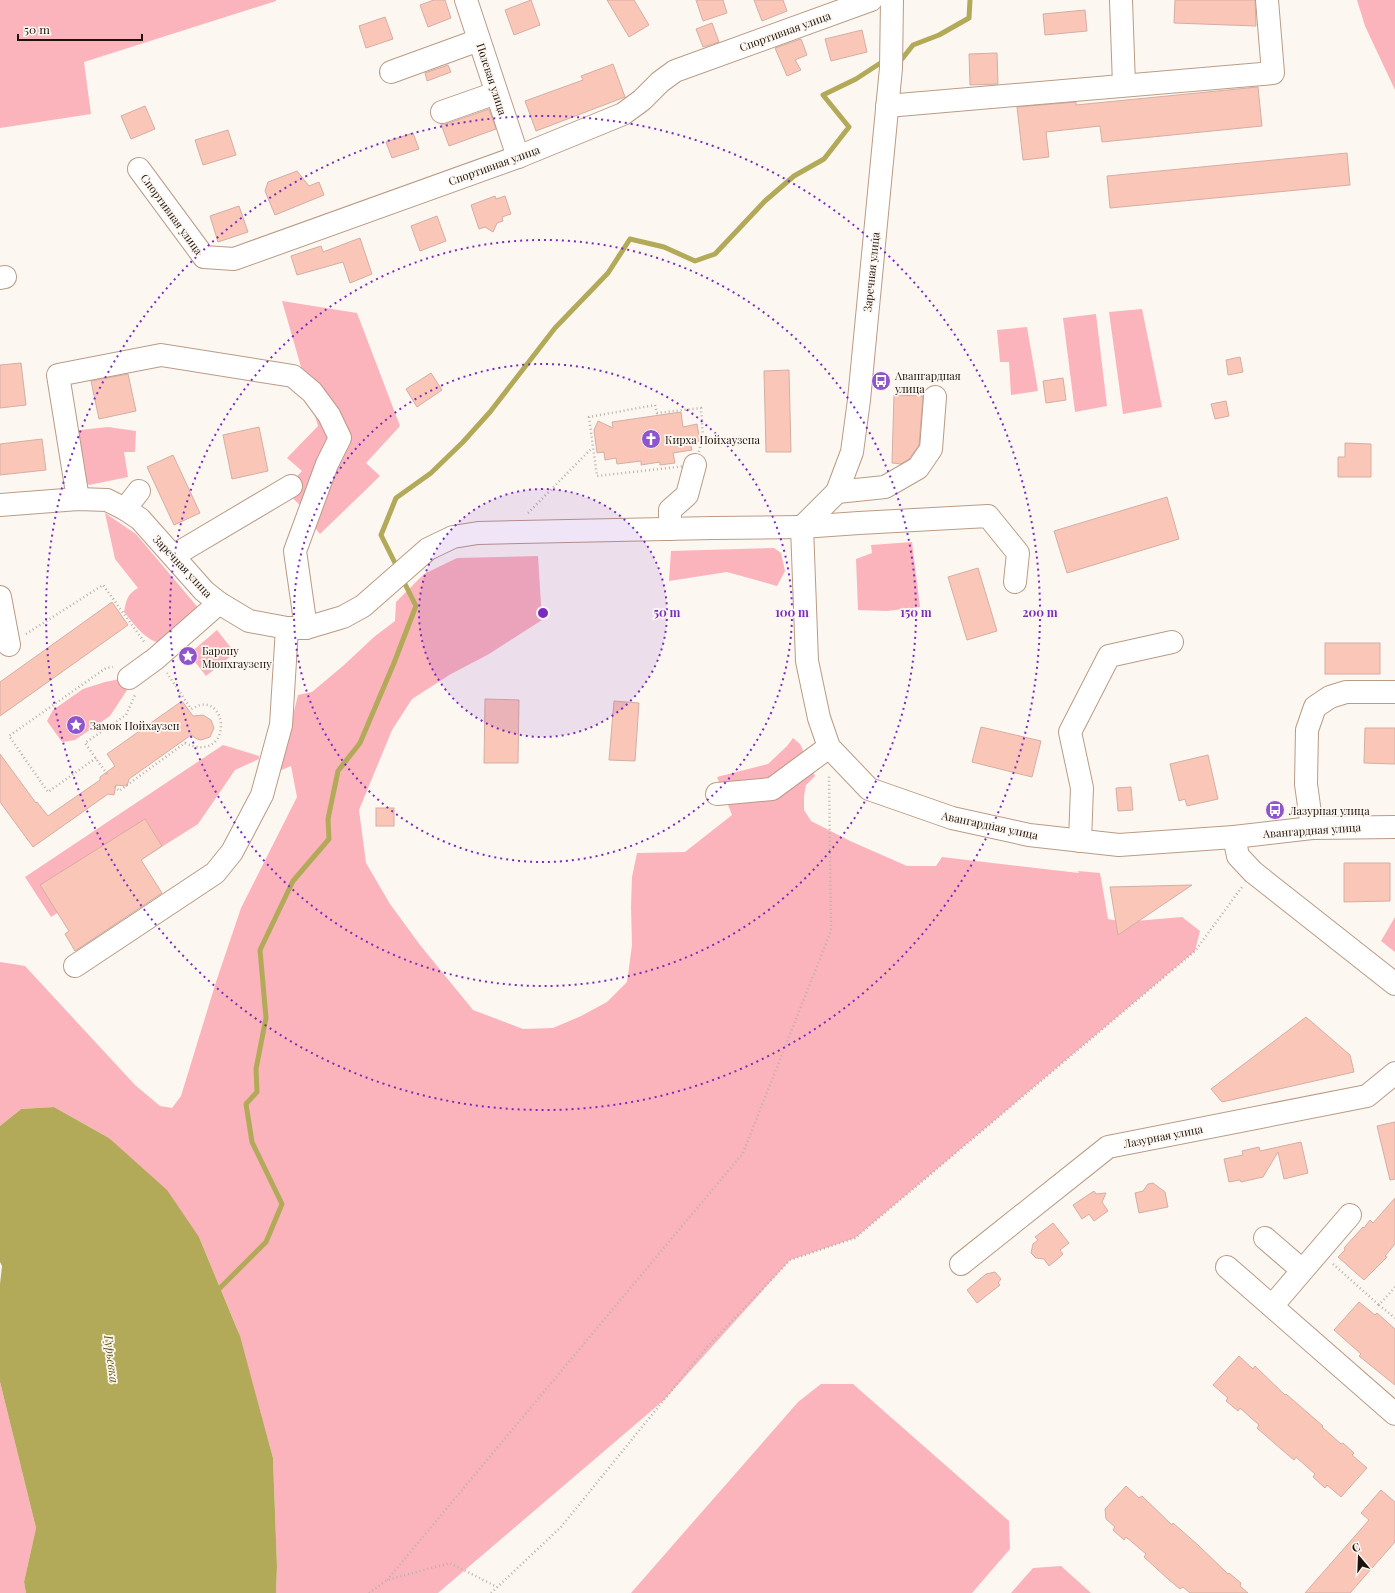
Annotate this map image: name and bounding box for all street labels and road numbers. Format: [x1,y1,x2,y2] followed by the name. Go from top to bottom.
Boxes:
[737,7,833,55] street label: Спортивная улица
[473,41,511,117] street label: Полевая улица
[446,141,542,189] street label: Спортивная улица
[138,171,207,258] street label: Спортивная улица
[859,231,883,313] street label: Заречная улица
[150,532,216,601] street label: Заречная улица
[939,807,1040,843] street label: Авангардная улица
[1261,819,1362,841] street label: Авангардная улица
[1121,1121,1205,1151] street label: Лазурная улица

